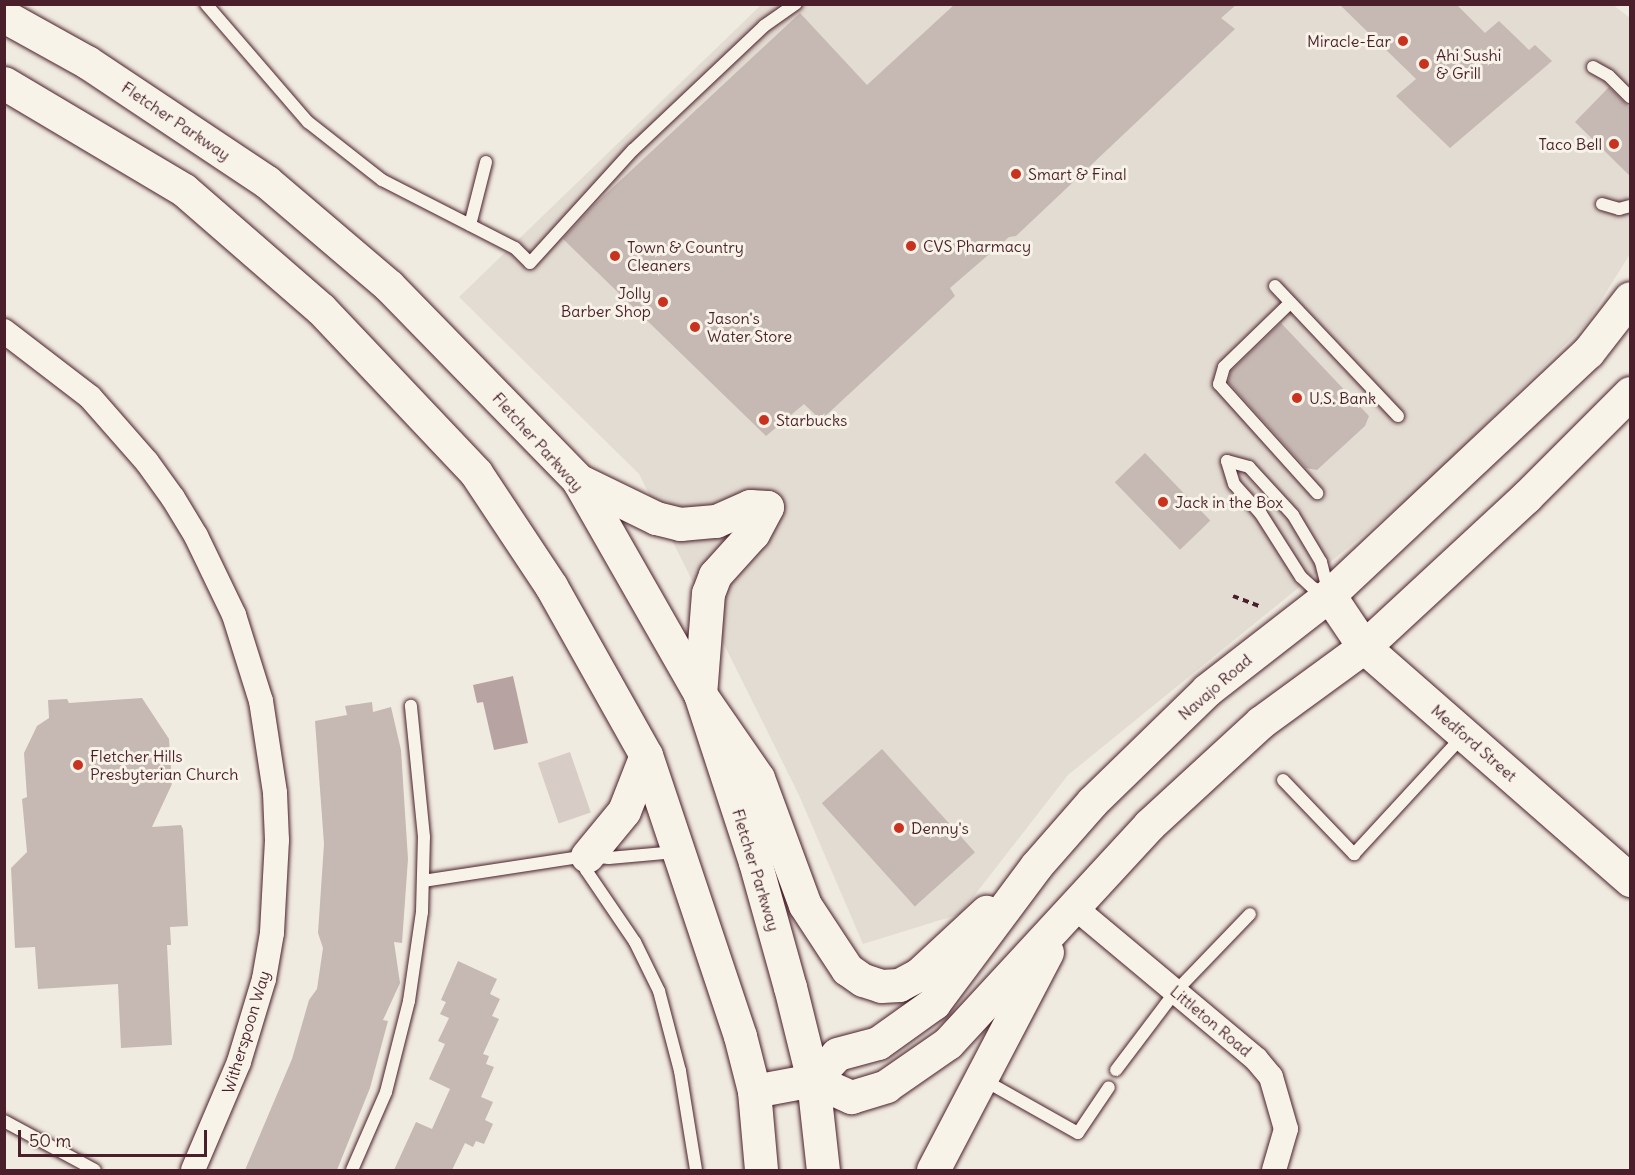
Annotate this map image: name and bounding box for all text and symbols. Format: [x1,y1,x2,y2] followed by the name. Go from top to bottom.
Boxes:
[1307,31,1391,51] place label: Miracle-Ear
[1396,34,1410,48] marker: Miracle-Ear
[1436,45,1501,83] place label: Ahi Sushi & Grill
[1417,57,1431,71] marker: Ahi Sushi & Grill
[118,78,234,164] street label: Fletcher Parkway
[1539,134,1602,154] place label: Taco Bell
[1607,137,1621,151] marker: Taco Bell
[1028,164,1126,184] place label: Smart & Final
[1009,167,1023,181] marker: Smart & Final
[923,236,1031,256] place label: CVS Pharmacy
[627,237,744,275] place label: Town & Country Cleaners
[904,239,918,253] marker: CVS Pharmacy
[608,249,622,263] marker: Town & Country Cleaners
[561,283,651,321] place label: Jolly Barber Shop
[656,295,670,309] marker: Jolly Barber Shop
[707,308,792,346] place label: Jason's Water Store
[688,320,702,334] marker: Jason's Water Store
[488,388,588,496] street label: Fletcher Parkway
[1309,388,1376,408] place label: U.S. Bank
[1290,391,1304,405] marker: U.S. Bank
[776,410,847,430] place label: Starbucks
[757,413,771,427] marker: Starbucks
[1175,492,1283,512] place label: Jack in the Box
[1156,495,1170,509] marker: Jack in the Box
[1174,650,1256,724] street label: Navajo Road
[1427,701,1521,785] street label: Medford Street
[90,746,238,784] place label: Fletcher Hills Presbyterian Church
[71,758,85,772] marker: Fletcher Hills Presbyterian Church
[728,807,784,933] street label: Fletcher Parkway
[911,818,969,838] place label: Denny's
[892,821,906,835] marker: Denny's
[218,968,274,1096] street label: Witherspoon Way
[1166,981,1256,1061] street label: Littleton Road
[21,1118,210,1156] scale bar
[29,1129,71,1152] text: 50 m

